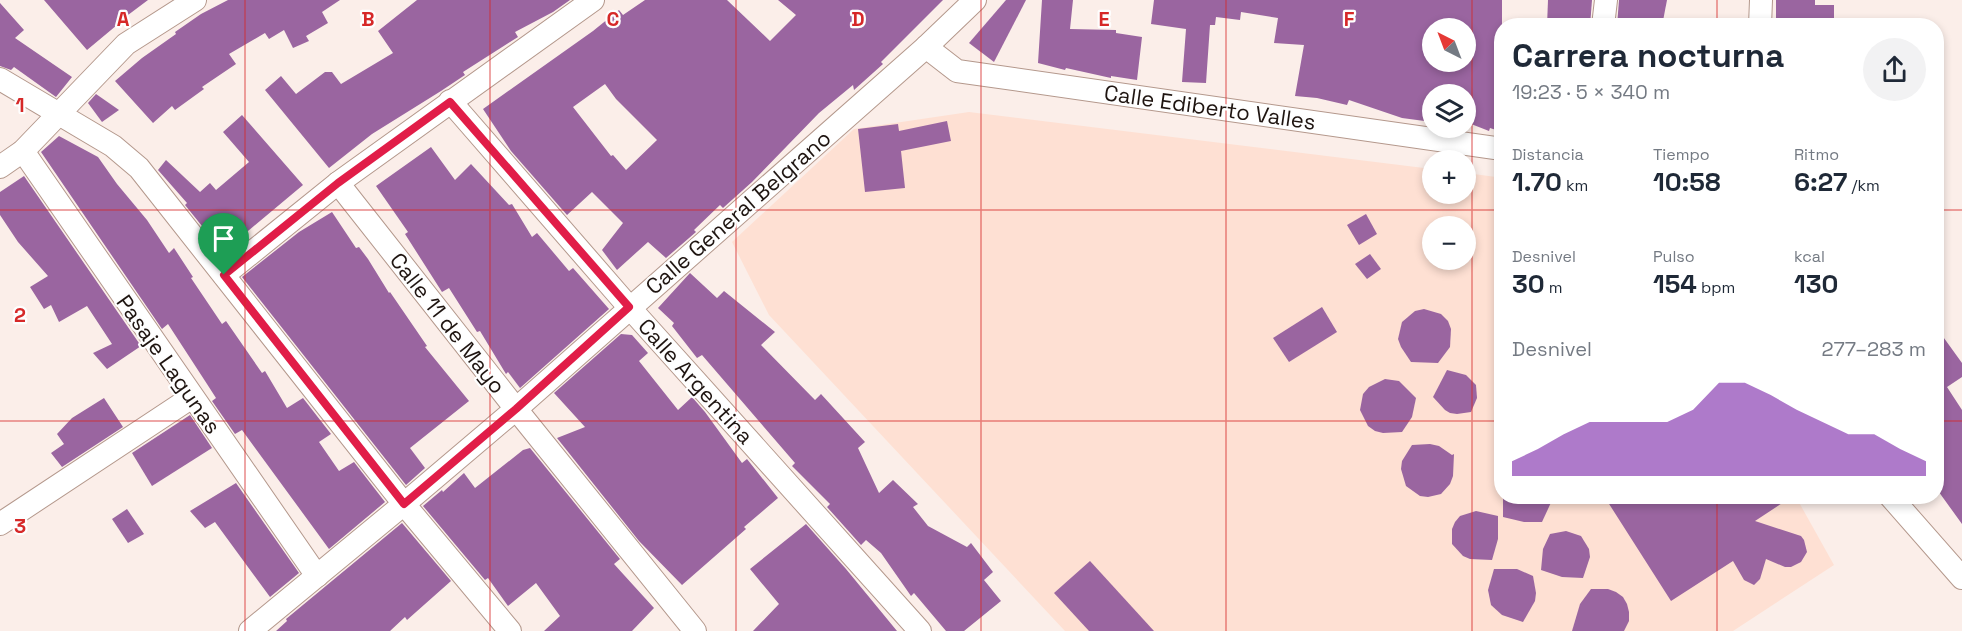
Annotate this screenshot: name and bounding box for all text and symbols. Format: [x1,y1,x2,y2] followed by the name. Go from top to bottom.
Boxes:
[117,6,130,32] text: A
[361,6,375,32] text: B
[607,6,620,32] text: C
[851,6,865,32] text: D
[1098,6,1110,32] text: E
[1344,6,1355,32] text: F
[1422,18,1476,72] north arrow
[1422,18,1476,270] map controls
[1512,35,1784,77] text: Carrera nocturna
[1863,38,1926,101] button: share
[1102,78,1318,136] street label: Calle Ediberto Valles
[1512,79,1670,105] text: 19:23 · 5 × 340 m
[1422,84,1476,138] button: layers
[15,92,25,118] text: 1
[640,124,836,300] street label: Calle General Belgrano
[1512,144,1584,165] text: Distancia
[1653,144,1710,165] text: Tiempo
[1794,144,1839,165] text: Ritmo
[1422,150,1476,204] button: +
[1512,165,1562,199] text: 1.70
[1653,165,1721,199] text: 10:58
[1794,165,1847,199] text: 6:27
[1562,175,1588,196] text: km
[1847,175,1880,196] text: /km
[198,213,249,275] pin
[1422,216,1476,270] button: −
[207,222,240,255] icon: arrive
[1512,246,1576,267] text: Desnivel
[1653,246,1695,267] text: Pulso
[1794,246,1825,267] text: kcal
[384,247,512,399] street label: Calle 11 de Mayo
[1512,267,1545,301] text: 30
[1653,267,1697,301] text: 154
[1794,267,1838,301] text: 130
[1545,277,1563,298] text: m
[1697,277,1735,298] text: bpm
[111,289,227,439] street label: Pasaje Lagunas
[14,302,26,328] text: 2
[632,312,760,450] street label: Calle Argentina
[1512,336,1592,362] text: Desnivel
[1822,336,1926,362] text: 277–283 m
[14,513,26,539] text: 3

